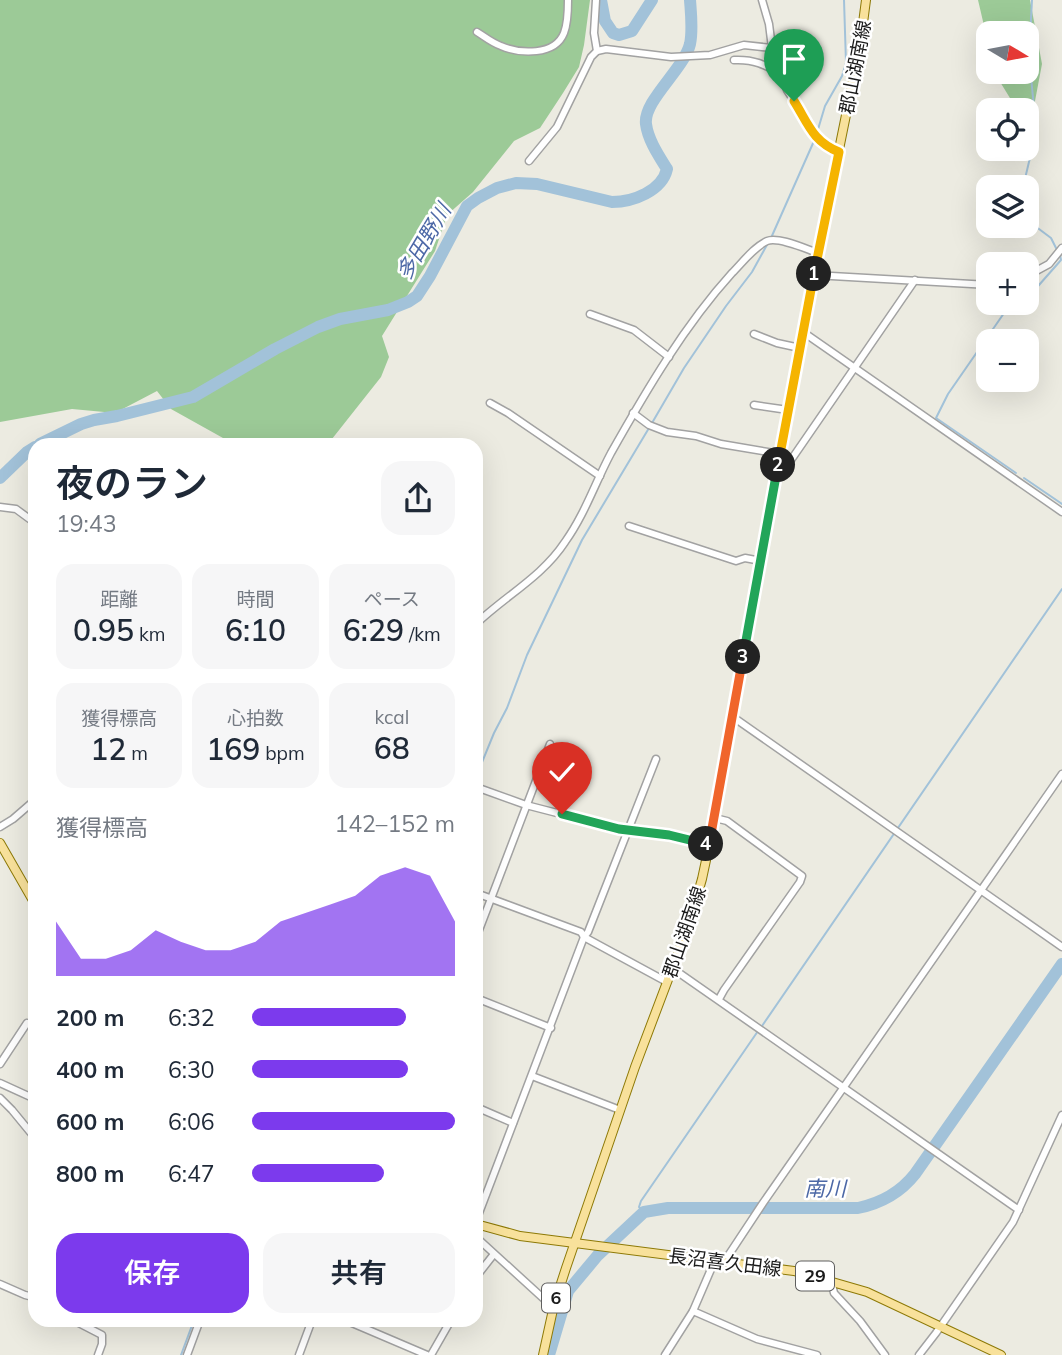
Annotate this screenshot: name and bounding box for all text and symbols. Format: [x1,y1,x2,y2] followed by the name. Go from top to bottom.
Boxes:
[834,18,876,116] street label: 郡山湖南線
[976,21,1040,84] north arrow
[976,21,1039,392] map controls
[764,29,824,101] pin
[775,40,813,78] icon: arrive
[976,98,1039,161] button: locate
[976,175,1039,238] button: layers
[390,197,457,284] water label: 多田野川
[976,252,1039,315] button: +
[796,256,832,292] pin: 1
[808,261,819,285] text: 1
[976,329,1039,392] button: −
[760,448,796,482] pin: 2
[772,452,783,476] text: 2
[56,459,208,507] text: 夜のラン
[381,461,455,535] button: share
[56,509,116,538] text: 19:43
[100,587,138,611] text: 距離
[236,587,275,611] text: 時間
[364,587,420,611] text: ペース
[73,611,134,649] text: 0.95
[225,611,286,649] text: 6:10
[343,611,404,649] text: 6:29
[134,622,165,646] text: km
[404,622,441,646] text: /km
[726,640,760,674] pin: 3
[737,644,748,668] text: 3
[374,705,409,729] text: kcal
[81,706,157,730] text: 獲得標高
[227,706,284,730] text: 心拍数
[374,729,410,767] text: 68
[90,730,126,768] text: 12
[206,730,260,768] text: 169
[126,741,148,765] text: m
[260,741,305,765] text: bpm
[532,742,592,814] pin
[543,753,581,791] icon: check
[334,809,455,838] text: 142–152 m
[56,813,148,842] text: 獲得標高
[688,826,724,862] pin: 4
[700,831,711,855] text: 4
[657,883,711,981] street label: 郡山湖南線
[56,1003,124,1032] text: 200 m
[168,1003,215,1032] text: 6:32
[56,1055,124,1084] text: 400 m
[168,1055,215,1084] text: 6:30
[56,1107,124,1136] text: 600 m
[168,1107,215,1136] text: 6:06
[56,1159,124,1188] text: 800 m
[168,1159,215,1188] text: 6:47
[804,1175,848,1201] water label: 南川
[56,1233,249,1313] button: 保存
[263,1233,455,1313] button: 共有
[667,1243,783,1281] street label: 長沼喜久田線
[796,1261,834,1290] road number: 29
[542,1283,570,1312] road number: 6

